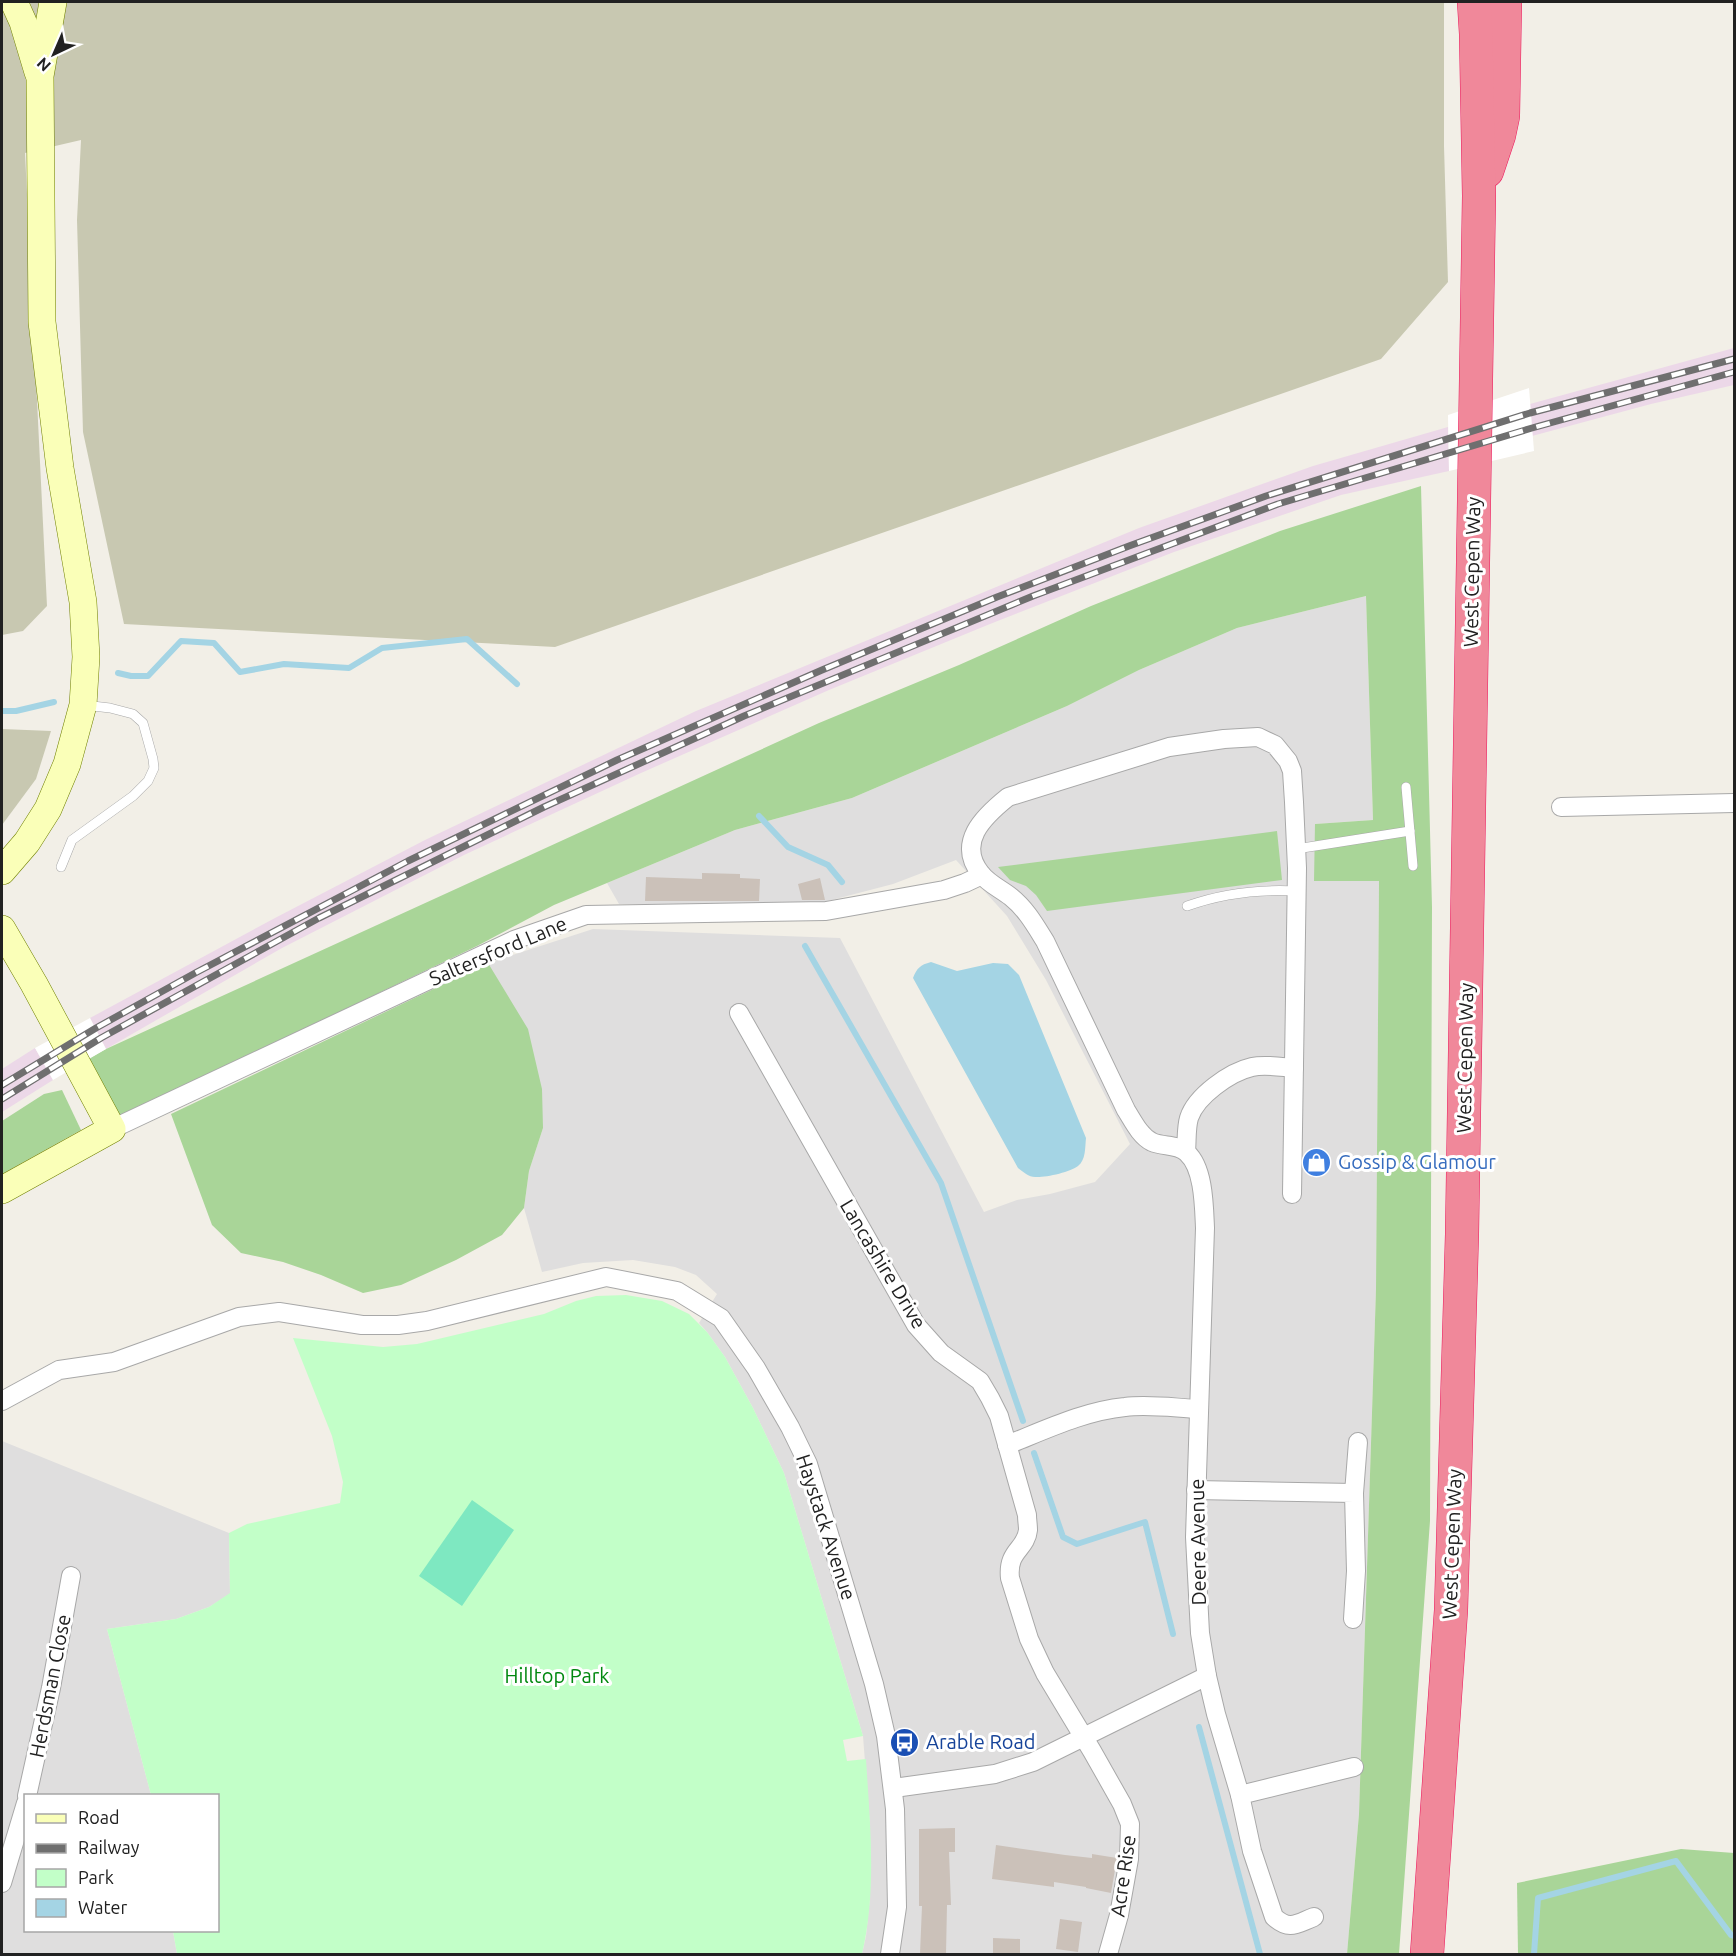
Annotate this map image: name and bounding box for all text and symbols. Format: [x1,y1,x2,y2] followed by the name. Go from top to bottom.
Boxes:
[24,24,84,84] north arrow
[33,54,54,75] text: N
[1459,496,1484,647] street label: West Cepen Way
[426,911,570,990] street label: Saltersford Lane
[1452,982,1477,1133] street label: West Cepen Way
[1301,1146,1333,1178] shop icon: Gossip & Glamour
[1338,1150,1496,1173] place label: Gossip & Glamour
[836,1195,931,1333] street label: Lancashire Drive
[792,1451,861,1603] street label: Haystack Avenue
[1437,1468,1466,1620] street label: West Cepen Way
[1185,1478,1210,1606] street label: Deere Avenue
[24,1612,75,1759] street label: Herdsman Close
[505,1664,609,1687] park label: Hilltop Park
[889,1726,921,1758] bus stop icon: Arable Road
[926,1730,1036,1753] place label: Arable Road
[24,1794,219,1932] legend
[78,1807,120,1827] text: Road
[1105,1833,1140,1918] street label: Acre Rise
[78,1837,140,1857] text: Railway
[78,1867,114,1887] text: Park
[78,1897,128,1917] text: Water

